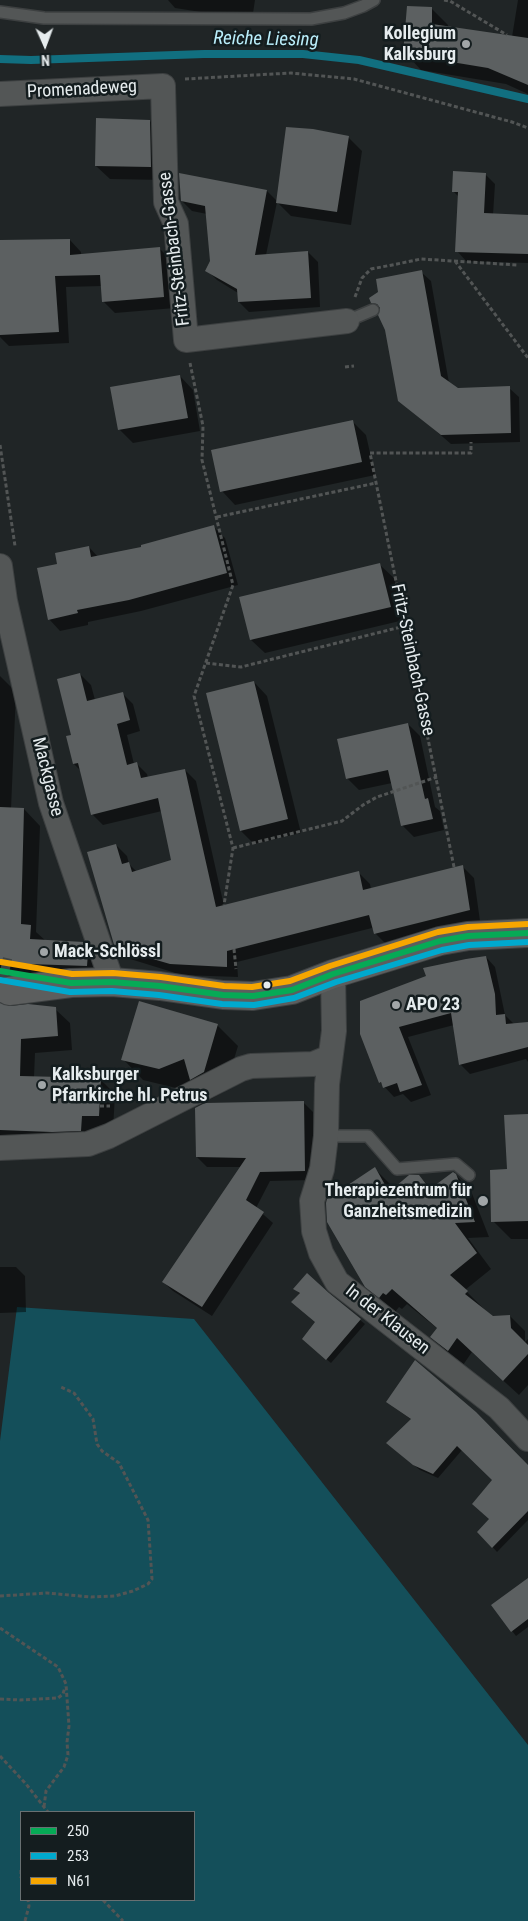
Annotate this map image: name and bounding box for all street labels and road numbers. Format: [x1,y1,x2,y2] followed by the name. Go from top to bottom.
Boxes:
[26,76,138,104] street label: Promenadeweg
[155,171,195,327] street label: Fritz-Steinbach-Gasse
[385,582,439,738] street label: Fritz-Steinbach-Gasse
[27,735,67,819] street label: Mackgasse
[341,1280,433,1360] street label: In der Klausen

